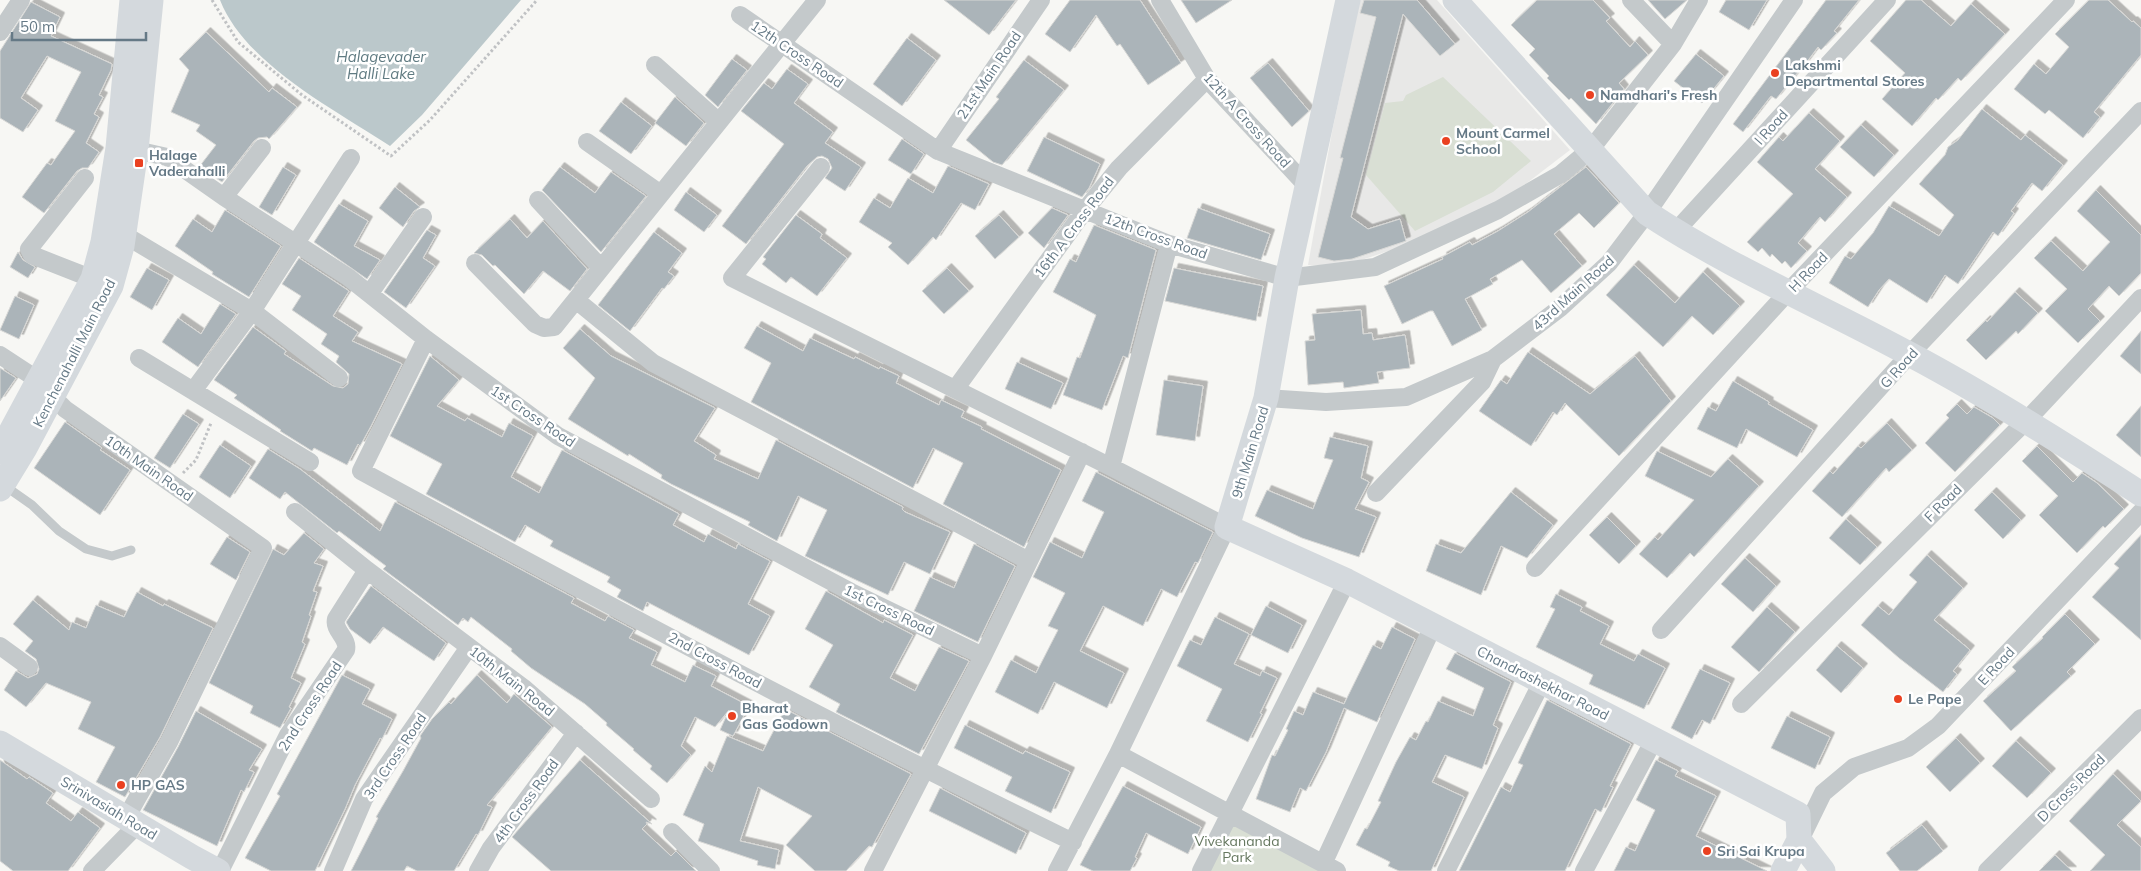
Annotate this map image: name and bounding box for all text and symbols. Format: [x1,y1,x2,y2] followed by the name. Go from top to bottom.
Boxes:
[12,10,146,42] scale bar
[747,16,847,92] street label: 12th Cross Road
[20,17,55,36] text: 50 m
[953,28,1025,122] street label: 21st Main Road
[336,47,426,83] water label: Halagevader Halli Lake
[1785,56,1925,90] place label: Lakshmi Departmental Stores
[1769,67,1781,79] marker: Lakshmi Departmental Stores
[1200,69,1294,171] street label: 12th A Cross Road
[1600,86,1717,104] place label: Namdhari's Fresh
[1584,89,1596,101] marker: Namdhari's Fresh
[1750,106,1792,148] street label: I Road
[1456,124,1550,158] place label: Mount Carmel School
[1440,135,1452,147] marker: Mount Carmel School
[148,146,225,180] place label: Halage Vaderahalli
[133,157,145,169] marker: Halage Vaderahalli
[1030,173,1118,281] street label: 16th A Cross Road
[1102,209,1210,263] street label: 12th Cross Road
[1785,248,1831,296] street label: H Road
[1528,252,1618,334] street label: 43rd Main Road
[29,276,119,430] street label: Kenchenahalli Main Road
[1876,344,1922,392] street label: G Road
[487,381,579,451] street label: 1st Cross Road
[1227,404,1273,500] street label: 9th Main Road
[101,431,197,505] street label: 10th Main Road
[1920,480,1966,526] street label: F Road
[841,580,937,640] street label: 1st Cross Road
[665,628,765,692] street label: 2nd Cross Road
[466,642,558,720] street label: 10th Main Road
[1474,642,1612,724] street label: Chandrashekhar Road
[1974,643,2018,689] street label: E Road
[274,658,346,754] street label: 2nd Cross Road
[1908,690,1962,708] place label: Le Pape
[1892,693,1904,705] marker: Le Pape
[742,699,828,733] place label: Bharat Gas Godown
[360,710,430,802] street label: 3rd Cross Road
[726,710,738,722] marker: Bharat Gas Godown
[2033,750,2109,826] street label: D Cross Road
[489,755,563,847] street label: 4th Cross Road
[58,772,160,844] street label: Srinivasiah Road
[131,776,185,794] place label: HP GAS
[115,779,127,791] marker: HP GAS
[1194,832,1280,866] park label: Vivekananda Park
[1717,842,1805,860] place label: Sri Sai Krupa
[1701,845,1713,857] marker: Sri Sai Krupa

